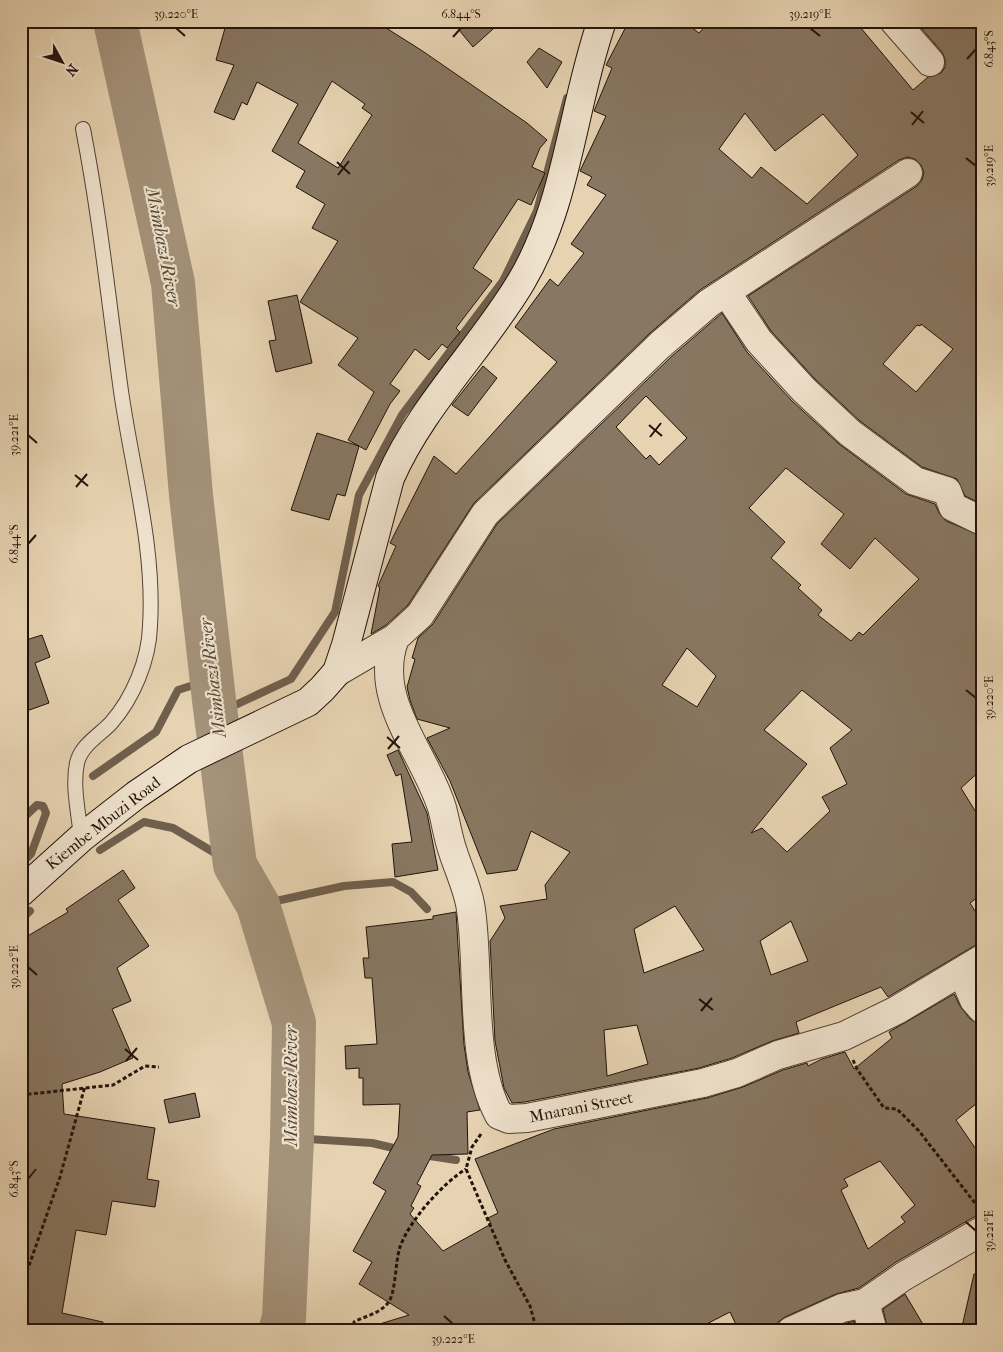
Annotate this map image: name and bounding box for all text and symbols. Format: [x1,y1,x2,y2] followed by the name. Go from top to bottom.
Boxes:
[154,7,198,21] text: 39.220°E
[441,7,481,21] text: 6.844°S
[789,7,831,21] text: 39.219°E
[982,30,996,68] text: 6.843°S
[38,38,88,88] north arrow
[61,61,82,80] text: N
[982,145,996,187] text: 39.219°E
[141,184,185,310] water label: Msimbazi River
[7,414,21,456] text: 39.221°E
[7,524,21,564] text: 6.844°S
[195,615,231,741] water label: Msimbazi River
[982,676,996,720] text: 39.220°E
[42,772,164,874] street label: Kiembe Mbuzi Road
[7,945,21,989] text: 39.222°E
[281,1024,302,1148] water label: Msimbazi River
[528,1088,635,1126] street label: Mnarani Street
[7,1160,21,1198] text: 6.843°S
[982,1210,996,1252] text: 39.221°E
[431,1332,475,1346] text: 39.222°E

